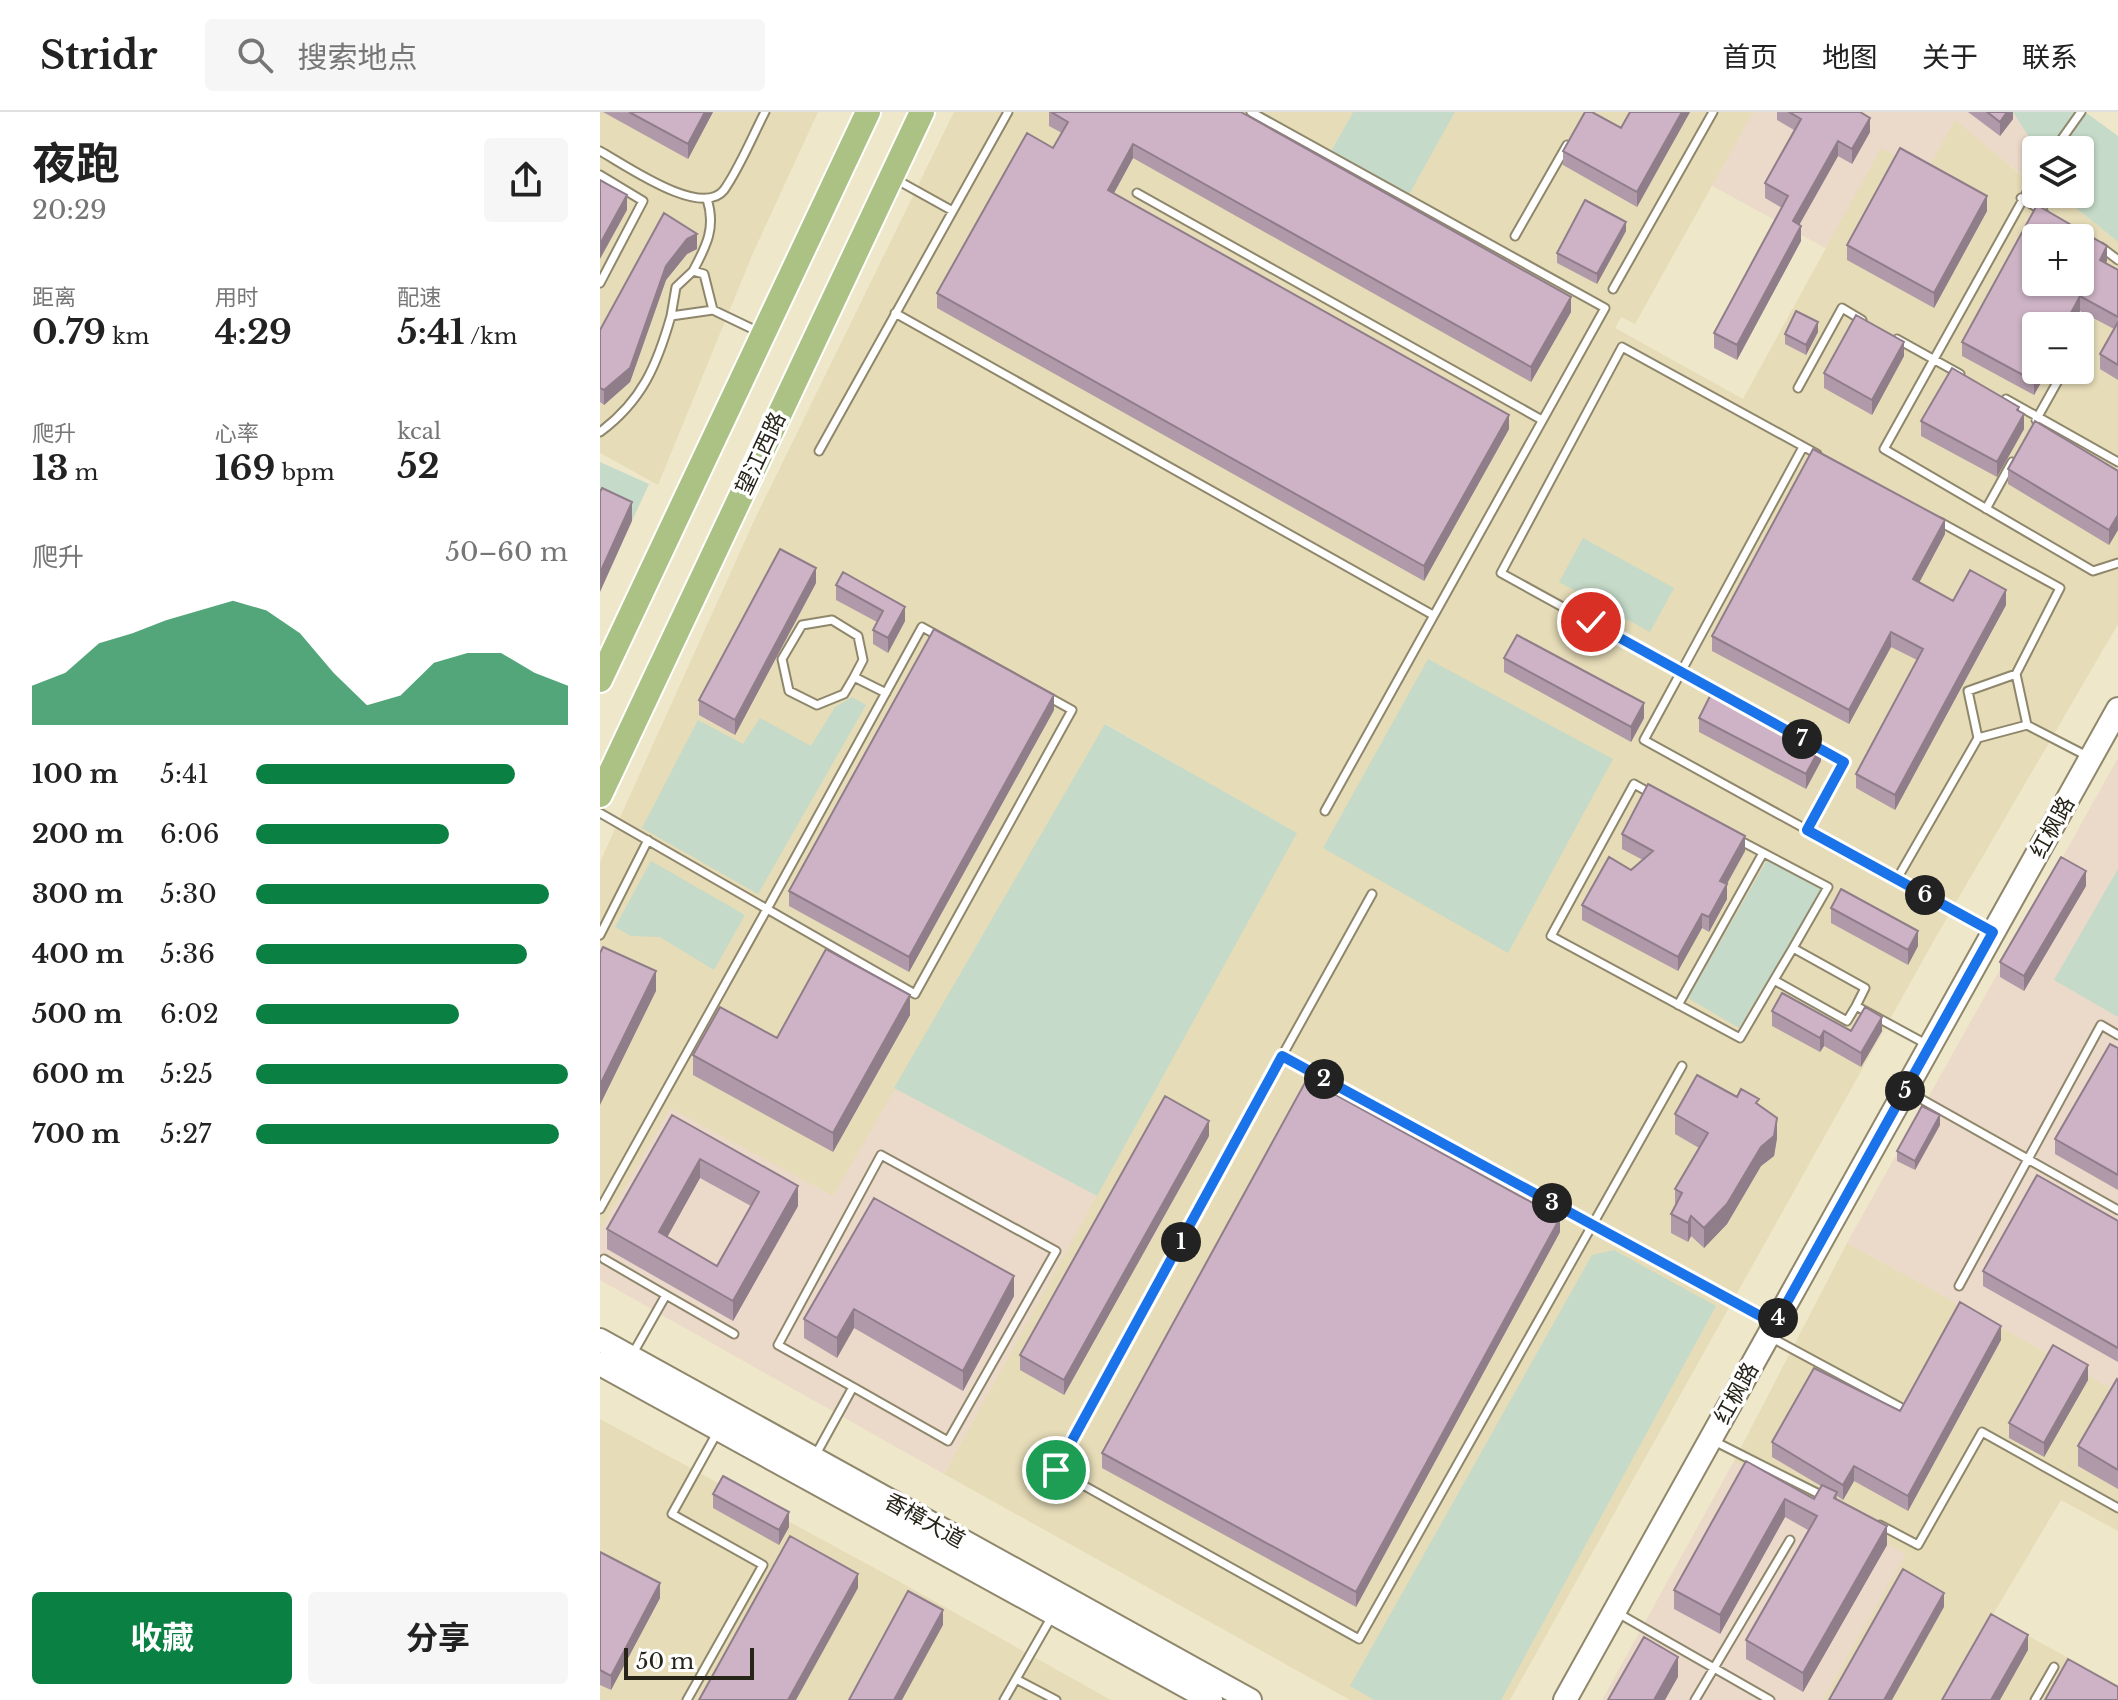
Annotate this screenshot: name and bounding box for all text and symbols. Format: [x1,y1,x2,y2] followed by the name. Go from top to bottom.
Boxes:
[205,19,765,91] search box
[40,32,157,79] text: Stridr
[233,33,277,77] icon: search
[297,39,417,76] text: 搜索地点
[1722,40,1778,75] text: 首页
[1822,40,1878,75] text: 地图
[1922,40,1978,75] text: 关于
[2022,40,2078,75] text: 联系
[32,136,120,191] text: 夜跑
[2022,136,2094,384] map controls
[2022,136,2094,208] button: layers
[484,138,568,222] button: share
[32,194,107,226] text: 20:29
[2022,224,2094,296] button: +
[32,284,76,311] text: 距离
[215,284,259,311] text: 用时
[397,284,441,311] text: 配速
[32,311,106,353] text: 0.79
[215,311,292,353] text: 4:29
[397,311,465,353] text: 5:41
[2022,312,2094,384] button: −
[106,323,149,350] text: km
[465,323,517,350] text: /km
[730,408,791,499] street label: 望江西路
[397,418,441,445] text: kcal
[32,420,76,447] text: 爬升
[215,420,259,447] text: 心率
[397,445,440,487] text: 52
[32,447,68,489] text: 13
[215,447,275,489] text: 169
[68,459,98,486] text: m
[275,459,335,486] text: bpm
[445,536,568,568] text: 50–60 m
[32,541,84,573] text: 爬升
[1557,588,1625,656] pin
[1569,600,1613,644] icon: check
[1782,719,1822,759] pin: 7
[1796,725,1808,752] text: 7
[32,758,118,790] text: 100 m
[160,758,209,790] text: 5:41
[2025,792,2080,863] street label: 红枫路
[32,818,124,850] text: 200 m
[160,818,219,850] text: 6:06
[1905,875,1945,915] pin: 6
[32,878,124,910] text: 300 m
[160,878,217,910] text: 5:30
[1918,881,1932,908] text: 6
[32,938,124,970] text: 400 m
[160,938,215,970] text: 5:36
[32,998,122,1030] text: 500 m
[160,998,219,1030] text: 6:02
[32,1058,124,1090] text: 600 m
[160,1058,213,1090] text: 5:25
[1304,1059,1344,1099] pin: 2
[1317,1065,1331,1092] text: 2
[1885,1071,1925,1111] pin: 5
[1898,1077,1912,1104] text: 5
[32,1118,120,1150] text: 700 m
[160,1118,211,1150] text: 5:27
[1532,1183,1572,1223] pin: 3
[1545,1189,1559,1216] text: 3
[1161,1222,1201,1262] pin: 1
[1176,1228,1186,1255] text: 1
[1758,1298,1798,1338] pin: 4
[1771,1304,1785,1331] text: 4
[1709,1358,1764,1429] street label: 红枫路
[1022,1436,1090,1504] pin
[1034,1448,1078,1492] icon: arrive
[880,1487,970,1554] street label: 香樟大道
[32,1592,292,1684] button: 收藏
[308,1592,568,1684] button: 分享
[624,1644,754,1680] scale bar
[636,1648,694,1675] text: 50 m

